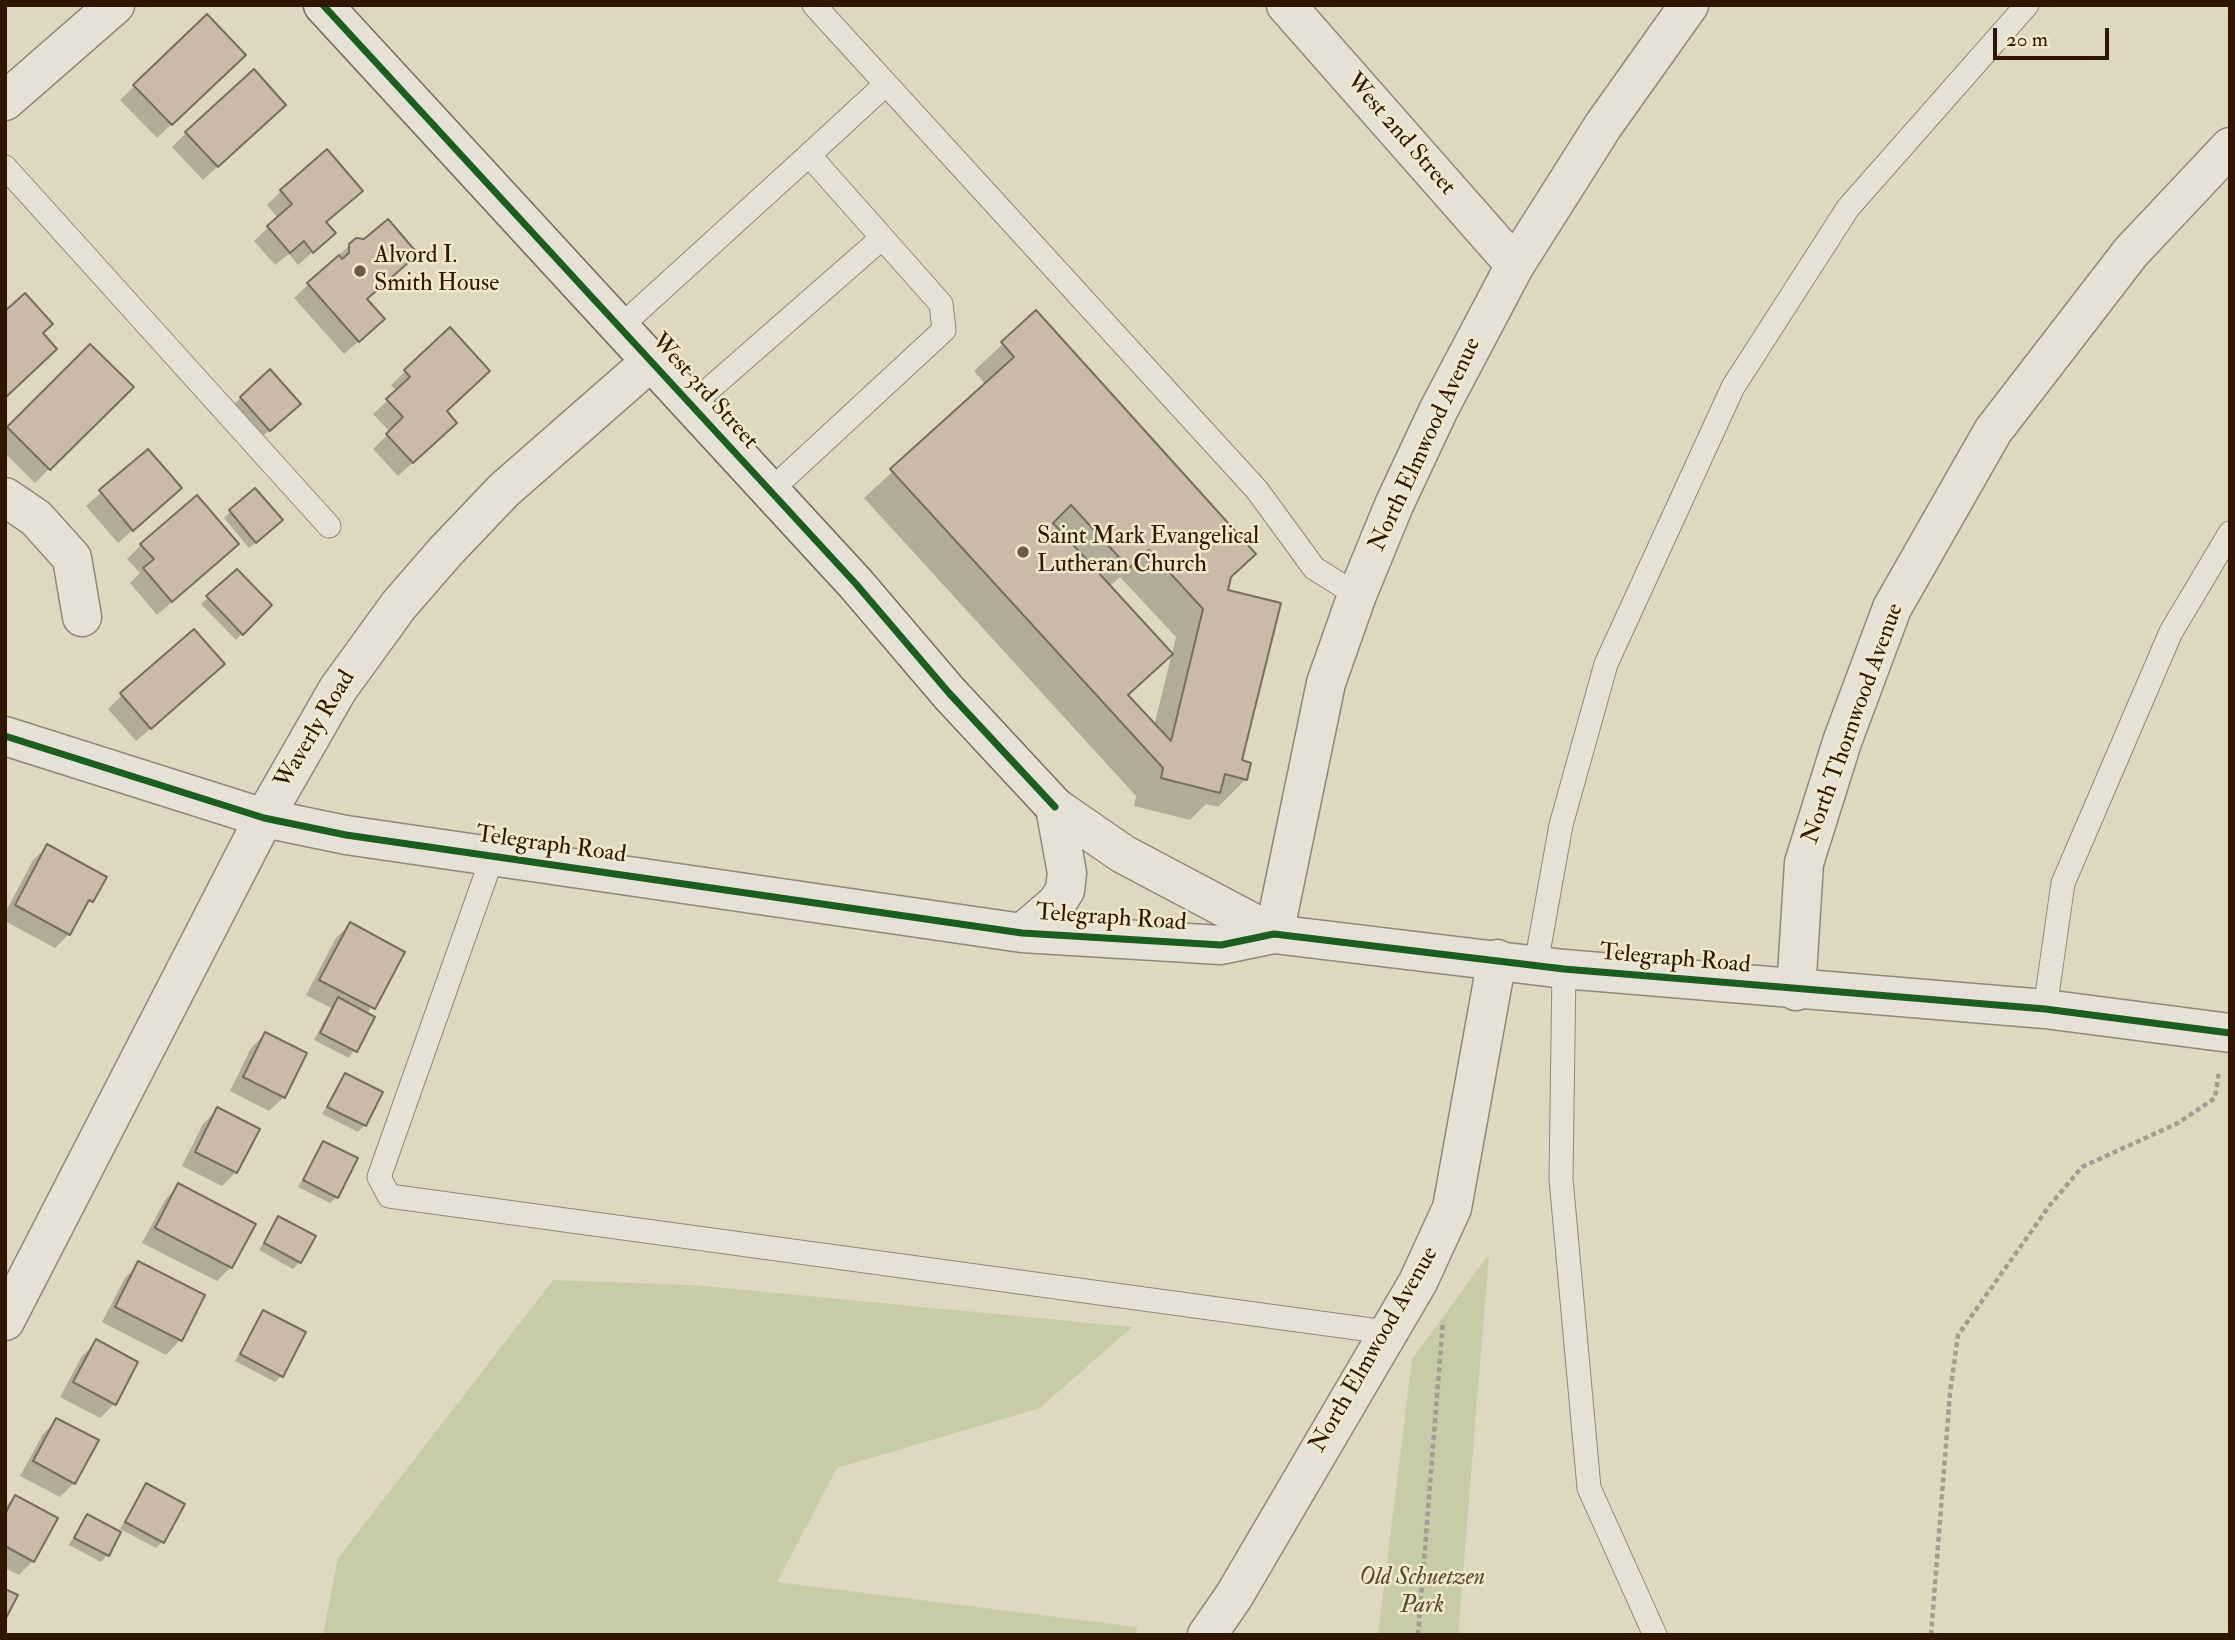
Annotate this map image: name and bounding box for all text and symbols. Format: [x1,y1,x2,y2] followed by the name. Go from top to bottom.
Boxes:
[1997,14,2112,58] scale bar
[2006,26,2048,53] text: 20 m
[1339,68,1461,202] street label: West 2nd Street
[374,243,499,299] place label: Alvord I. Smith House
[352,263,368,279] marker: Alvord I. Smith House
[644,328,764,456] street label: West 3rd Street
[1364,333,1488,557] street label: North Elmwood Avenue
[1037,524,1259,580] place label: Saint Mark Evangelical Lutheran Church
[1015,544,1031,560] marker: Saint Mark Evangelical Lutheran Church
[1797,600,1911,848] street label: North Thornwood Avenue
[269,666,363,794] street label: Waverly Road
[474,821,628,871] street label: Telegraph Road
[1035,899,1187,939] street label: Telegraph Road
[1598,939,1752,981] street label: Telegraph Road
[1304,1242,1446,1458] street label: North Elmwood Avenue
[1359,1565,1485,1621] park label: Old Schuetzen Park

